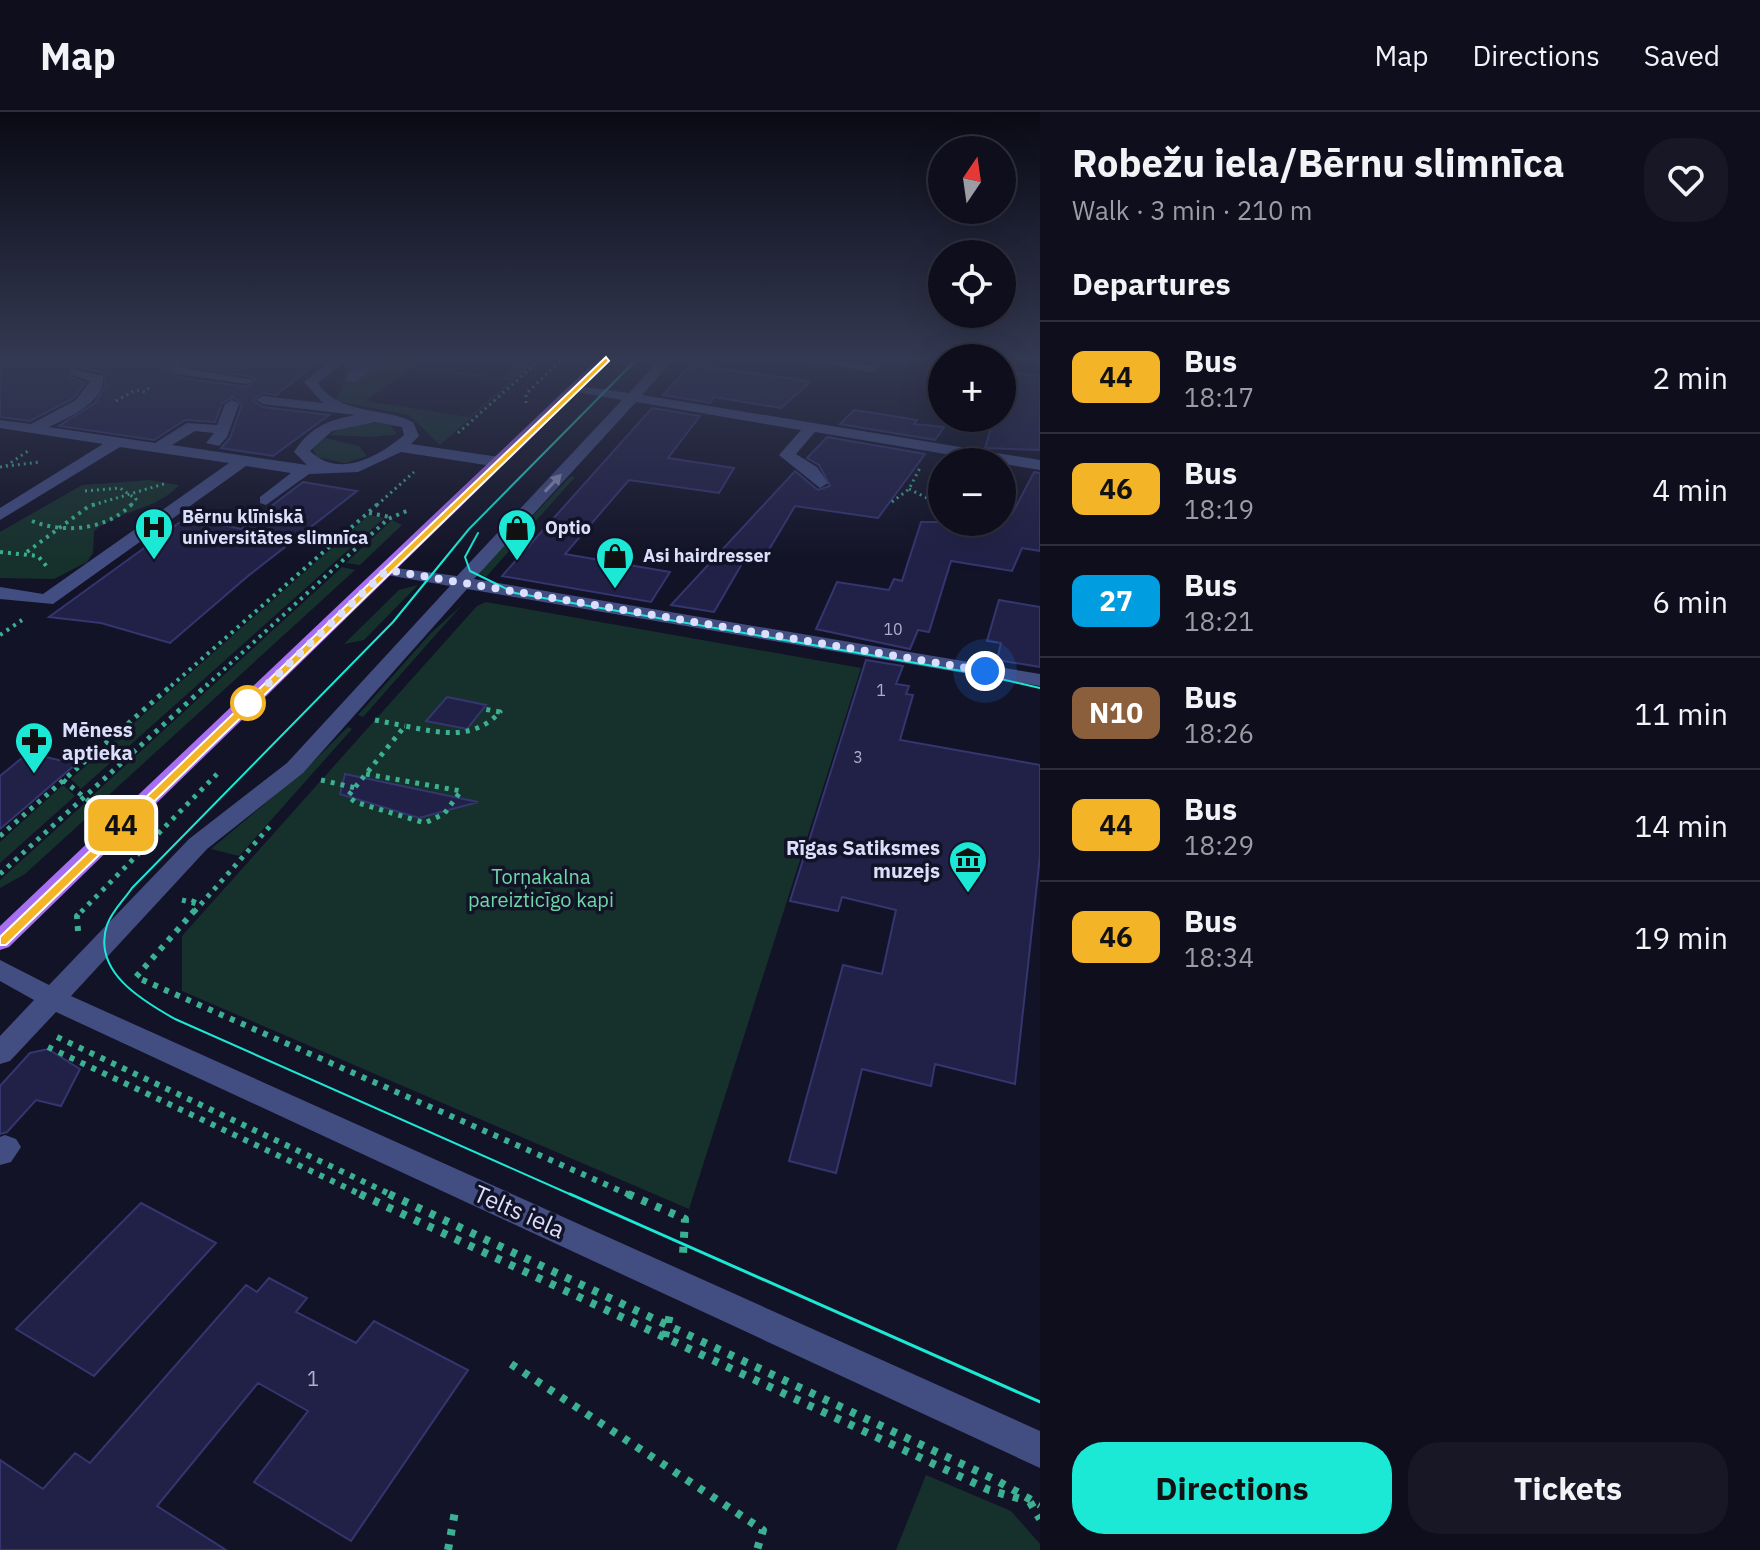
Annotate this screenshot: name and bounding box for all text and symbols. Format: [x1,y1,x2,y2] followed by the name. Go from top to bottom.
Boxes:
[40,31,116,80] text: Map
[1374,37,1428,74] text: Map
[1472,37,1600,74] text: Directions
[1644,37,1720,74] text: Saved
[928,136,1016,224] north arrow
[928,136,1016,536] map controls
[1072,138,1564,187] text: Robežu iela/Bērnu slimnīca
[1644,138,1728,222] button: heart
[1072,193,1312,227] text: Walk · 3 min · 210 m
[928,240,1016,328] button: locate
[1072,264,1231,303] text: Departures
[1184,341,1237,380] text: Bus
[928,344,1016,432] button: +
[1099,358,1133,395] text: 44
[1652,358,1728,397] text: 2 min
[1184,380,1254,414] text: 18:17
[928,448,1016,536] button: −
[1184,453,1237,492] text: Bus
[1099,470,1133,507] text: 46
[1652,470,1728,509] text: 4 min
[544,473,562,492] one-way arrow
[1184,492,1254,526] text: 18:19
[182,505,368,549] place label: Bērnu klīniskā universitātes slimnīca
[133,506,175,561] hospital icon: Bērnu klīniskā universitātes slimnīca
[496,507,538,562] shop icon: Optio
[545,516,591,539] place label: Optio
[594,535,636,590] shop icon: Asi hairdresser
[643,544,771,567] place label: Asi hairdresser
[1184,565,1237,604] text: Bus
[1099,582,1133,619] text: 27
[1652,582,1728,621] text: 6 min
[1184,604,1254,638] text: 18:21
[883,619,903,639] house number: 10
[965,651,1005,691] your location
[1184,677,1237,716] text: Bus
[876,680,886,700] house number: 1
[231,686,265,720] unlabelled marker
[1089,694,1143,731] text: N10
[1634,694,1728,733] text: 11 min
[62,716,133,766] place label: Mēness aptieka
[1184,716,1254,750] text: 18:26
[13,720,55,775] pharmacy icon: Mēness aptieka
[853,747,863,767] house number: 3
[1184,789,1237,828] text: Bus
[85,799,157,851] line badge: 44
[104,806,138,843] text: 44
[1099,806,1133,843] text: 44
[1634,806,1728,845] text: 14 min
[1184,828,1254,862] text: 18:29
[786,834,940,884] place label: Rīgas Satiksmes muzejs
[947,839,989,894] museum icon: Rīgas Satiksmes muzejs
[468,863,614,913] park label: Torņakalna pareizticīgo kapi
[1184,901,1237,940] text: Bus
[1099,918,1133,955] text: 46
[1634,918,1728,957] text: 19 min
[1184,940,1254,974] text: 18:34
[469,1177,570,1245] street label: Telts iela
[307,1365,319,1392] house number: 1
[1072,1442,1392,1534] button: Directions
[1408,1442,1728,1534] button: Tickets

